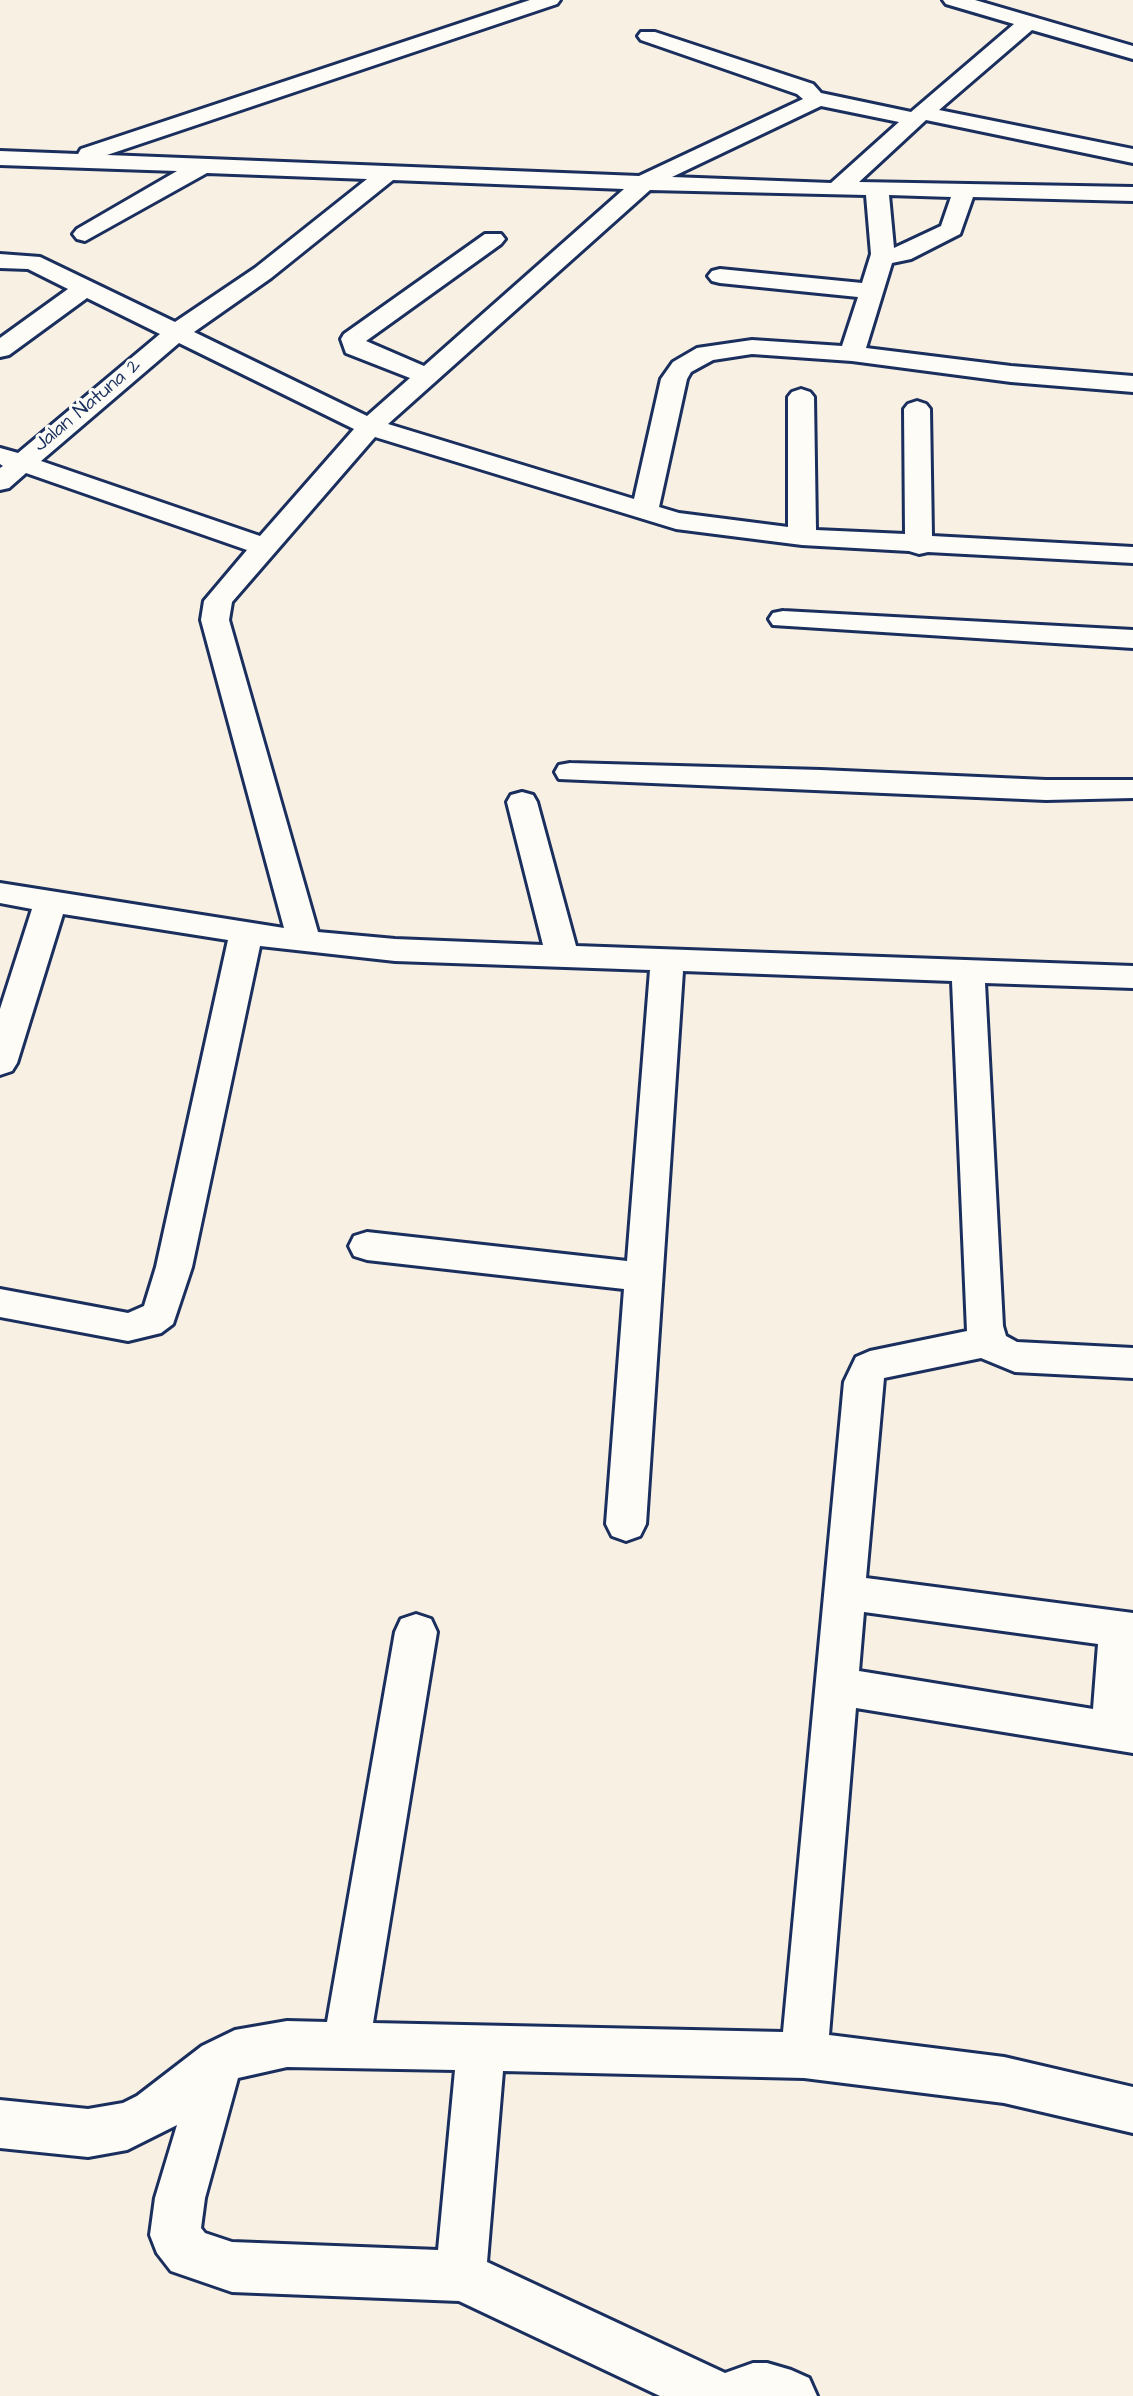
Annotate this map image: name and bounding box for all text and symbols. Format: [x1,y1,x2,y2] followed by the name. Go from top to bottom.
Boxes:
[29,354,147,458] street label: Jalan Natuna 2

